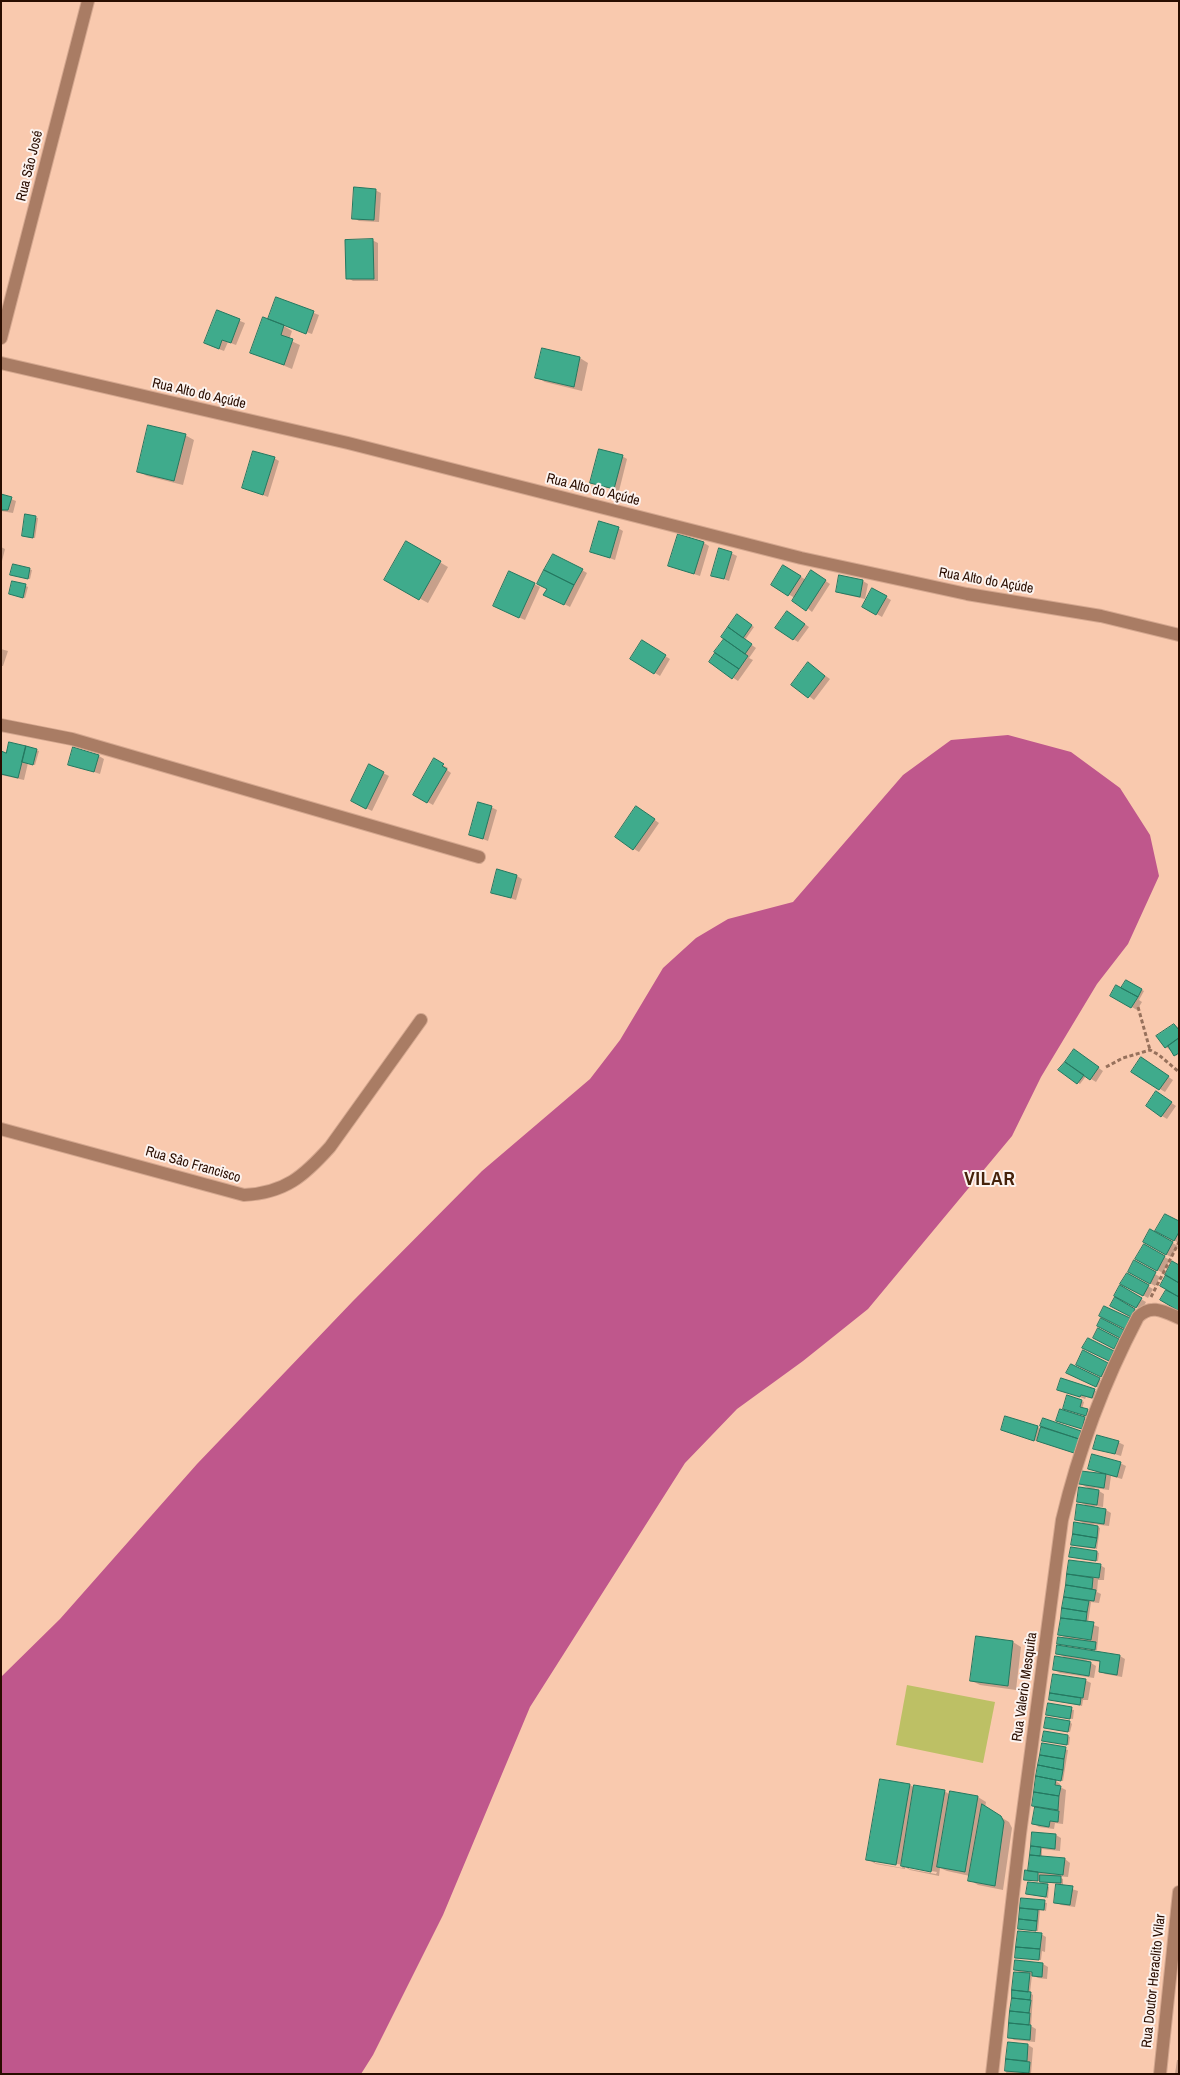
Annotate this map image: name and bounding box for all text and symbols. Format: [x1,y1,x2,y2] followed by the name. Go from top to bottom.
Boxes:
[13,129,47,203] street label: Rua São José
[150,375,248,413] street label: Rua Alto do Açúde
[545,470,641,510] street label: Rua Alto do Açúde
[937,564,1035,598] street label: Rua Alto do Açúde
[143,1143,243,1187] street label: Rua Sâo Francisco
[964,1169,1016,1191] district label: VILAR
[1009,1631,1041,1743] street label: Rua Valerio Mesquita
[1139,1913,1169,2049] street label: Rua Doutor Heraclito Vilar

